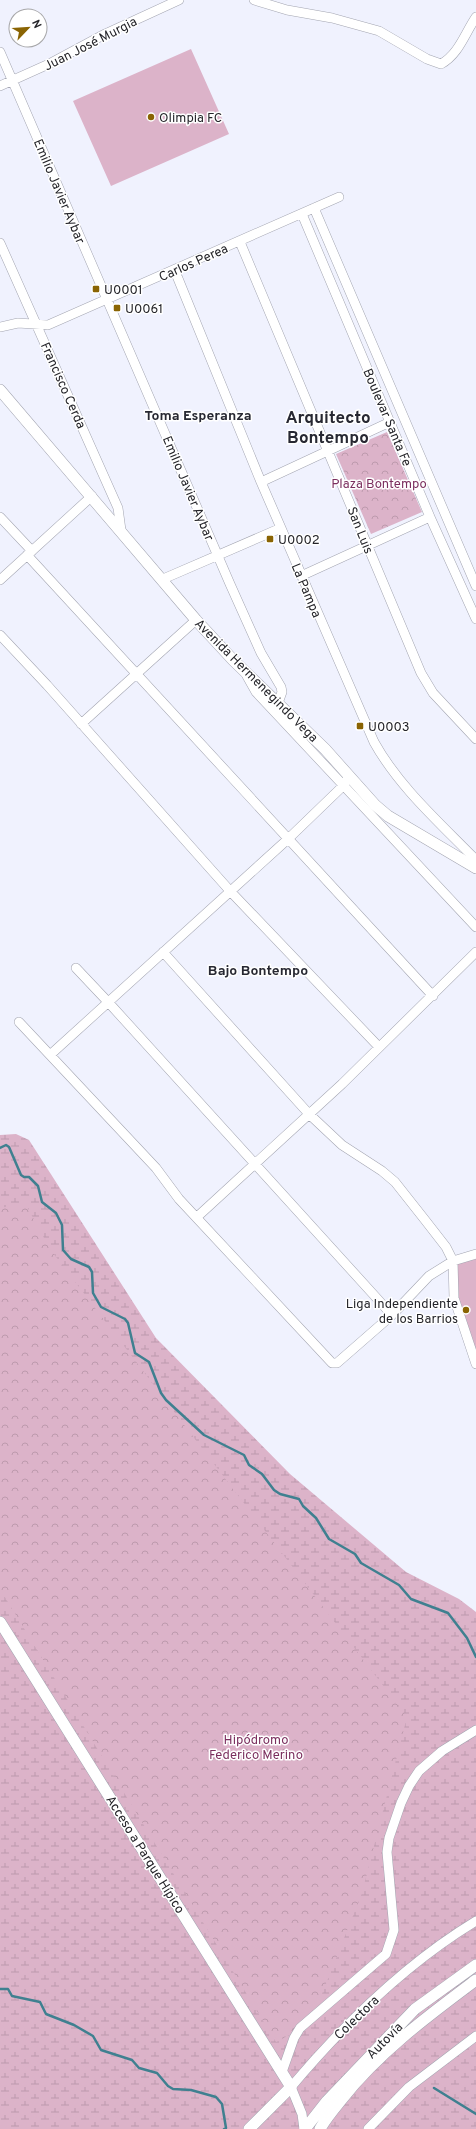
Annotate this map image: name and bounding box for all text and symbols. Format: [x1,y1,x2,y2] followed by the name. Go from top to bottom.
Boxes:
[8,8,48,48] north arrow
[42,14,140,75] street label: Juan José Murgia
[28,18,44,31] text: N
[159,111,222,127] place label: Olimpia FC
[146,112,156,122] marker: Olimpia FC
[29,137,87,247] street label: Emilio Javier Aybar
[157,241,231,286] street label: Carlos Perea
[104,283,143,299] place label: U0001
[91,284,101,294] marker: U0001
[125,302,163,318] place label: U0061
[112,303,122,313] marker: U0061
[36,340,88,431] street label: Francisco Cerda
[358,366,414,469] street label: Boulevar Santa Fe
[144,408,252,425] district label: Toma Esperanza
[285,408,371,450] district label: Arquitecto Bontempo
[158,434,216,544] street label: Emilio Javier Aybar
[331,477,427,493] park label: Plaza Bontempo
[343,505,376,557] street label: San Luis
[278,533,320,549] place label: U0002
[265,534,275,544] marker: U0002
[287,561,324,620] street label: La Pampa
[191,616,321,746] street label: Avenida Hermenegindo Vega
[368,720,410,736] place label: U0003
[355,721,365,731] marker: U0003
[208,963,308,980] district label: Bajo Bontempo
[346,1297,458,1328] place label: Liga Independiente de los Barrios
[461,1305,471,1315] marker: Liga Independiente de los Barrios
[209,1733,303,1764] park label: Hipódromo Federico Merino
[101,1793,187,1917] street label: Acceso a Parque Hípico
[332,1993,383,2044] street label: Colectora
[364,2020,407,2063] street label: Autovía

